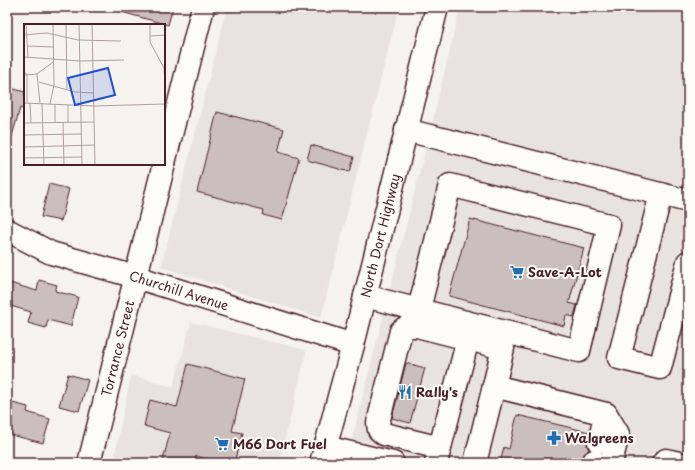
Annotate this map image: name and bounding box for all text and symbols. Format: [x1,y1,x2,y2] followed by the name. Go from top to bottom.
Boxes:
[24,24,165,165] inset map
[355,171,404,299] street label: North Dort Highway
[528,262,603,281] place label: Save-A-Lot
[509,264,525,280] supermarket icon: Save-A-Lot
[127,266,231,315] street label: Churchill Avenue
[96,298,138,399] street label: Torrance Street
[416,382,458,401] place label: Rally's
[397,384,413,400] restaurant icon: Rally's
[565,428,634,447] place label: Walgreens
[546,430,562,446] pharmacy icon: Walgreens
[233,434,327,453] place label: M66 Dort Fuel
[214,436,230,452] supermarket icon: M66 Dort Fuel

